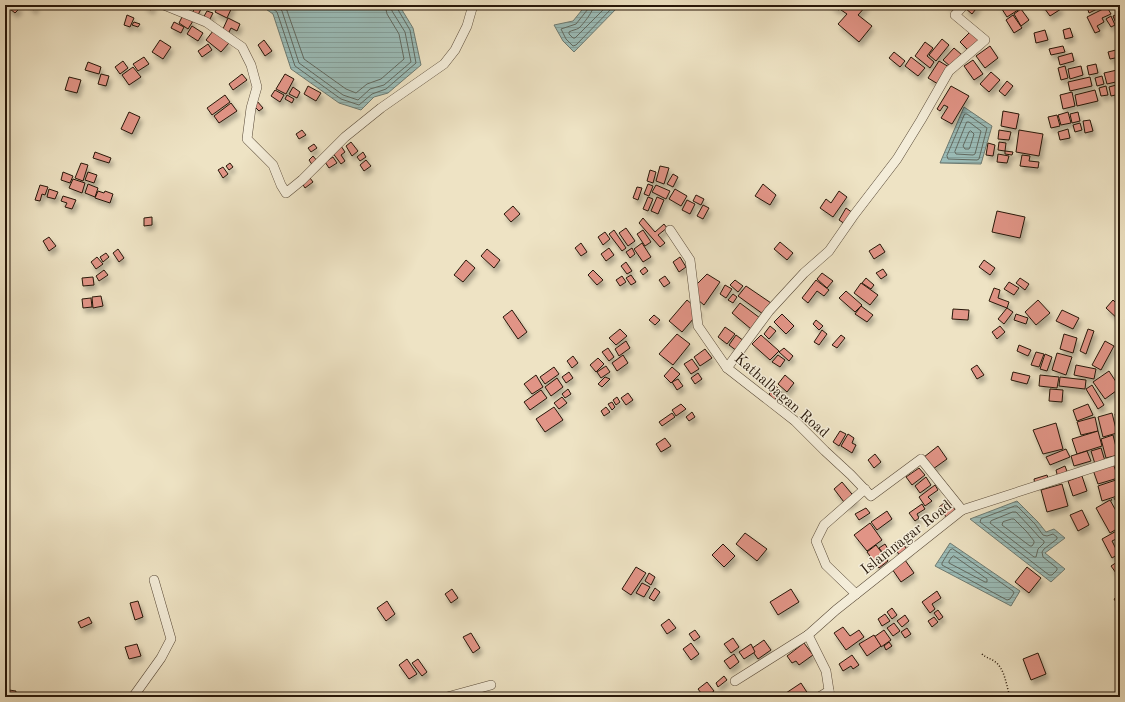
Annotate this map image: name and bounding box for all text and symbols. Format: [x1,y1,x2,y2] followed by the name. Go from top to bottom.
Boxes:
[731,351,831,441] street label: Kathalbagan Road
[859,498,955,578] street label: Islamnagar Road

